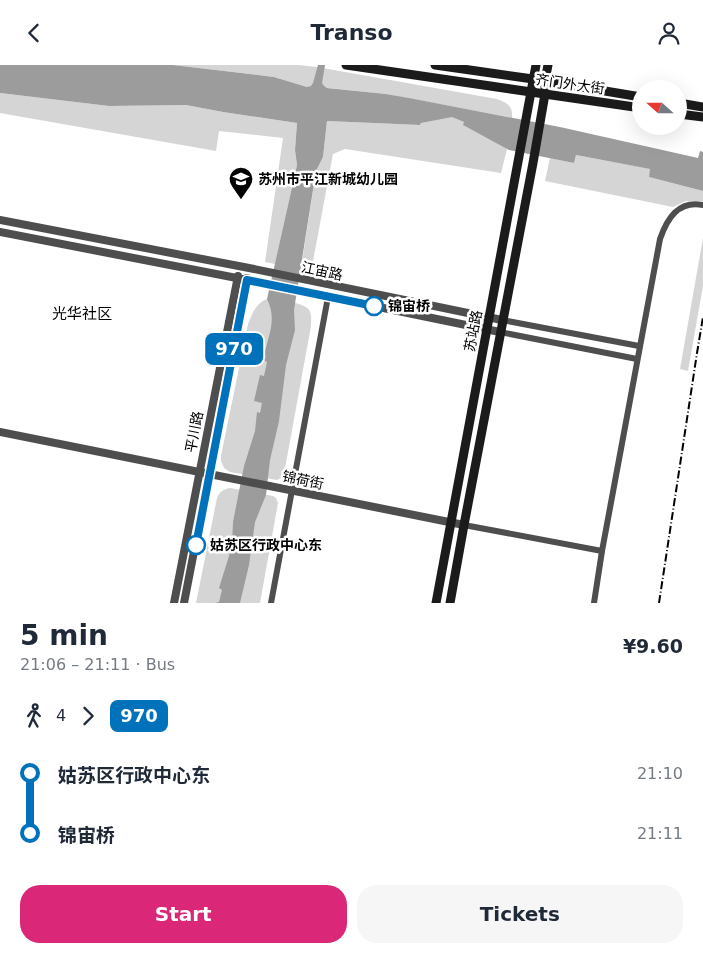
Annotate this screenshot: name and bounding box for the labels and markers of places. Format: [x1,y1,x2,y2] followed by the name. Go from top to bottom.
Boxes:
[228,166,254,200] school or university icon: 苏州市平江新城幼儿园
[258,171,398,187] place label: 苏州市平江新城幼儿园
[364,296,384,316] marker: 锦宙桥
[388,298,430,314] place label: 锦宙桥
[186,535,206,555] marker: 姑苏区行政中心东
[210,537,322,553] place label: 姑苏区行政中心东

